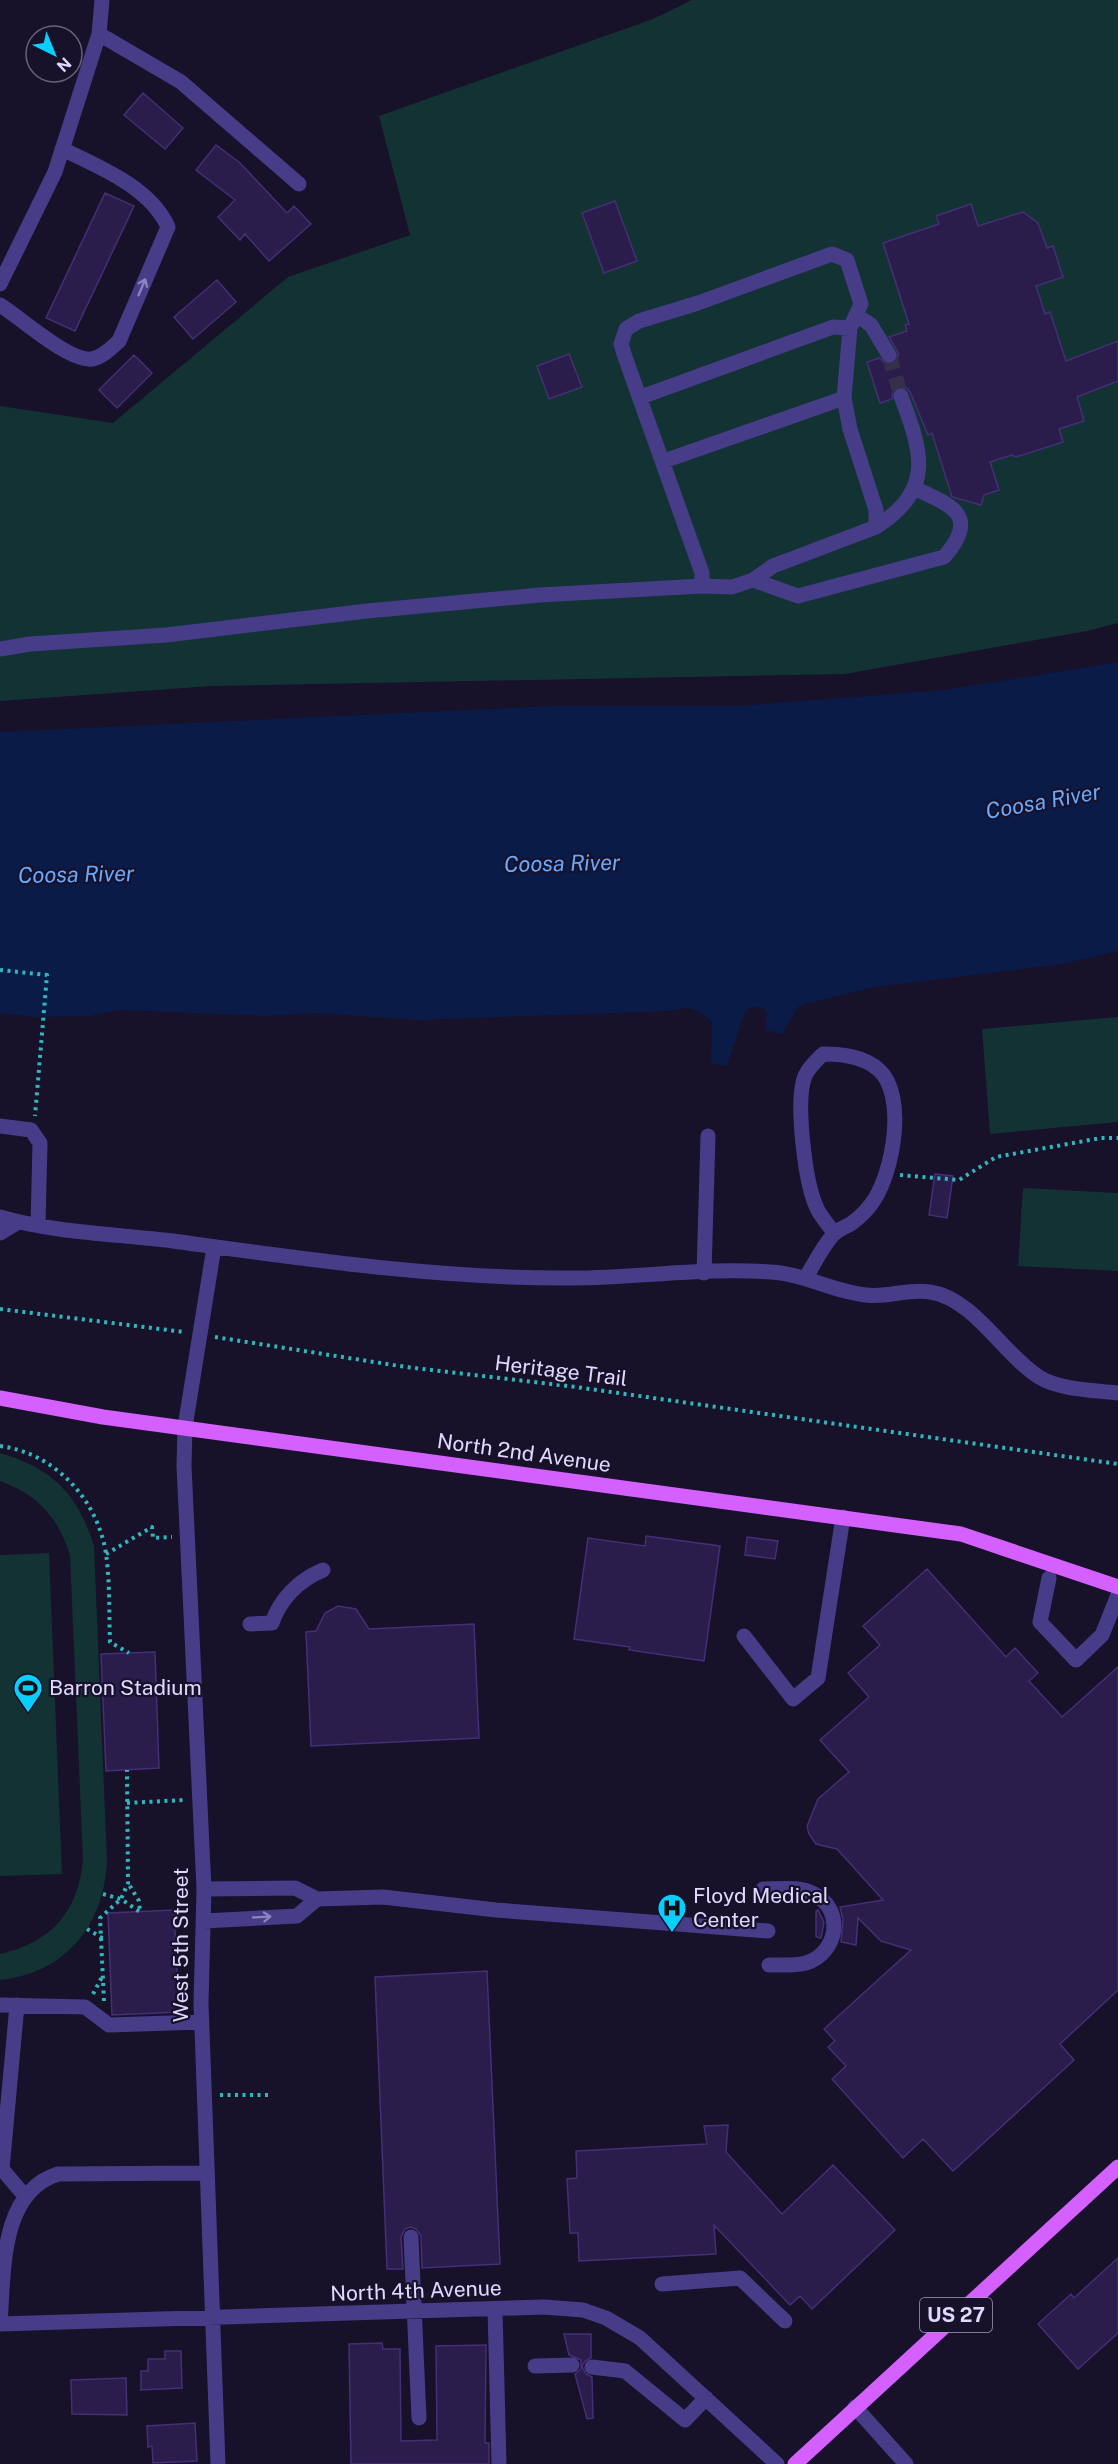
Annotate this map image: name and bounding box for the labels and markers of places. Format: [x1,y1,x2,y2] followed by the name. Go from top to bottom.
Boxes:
[12,1672,44,1714] sports icon: Barron Stadium
[49,1675,202,1700] place label: Barron Stadium
[693,1883,829,1932] place label: Floyd Medical Center
[656,1892,688,1934] hospital icon: Floyd Medical Center

